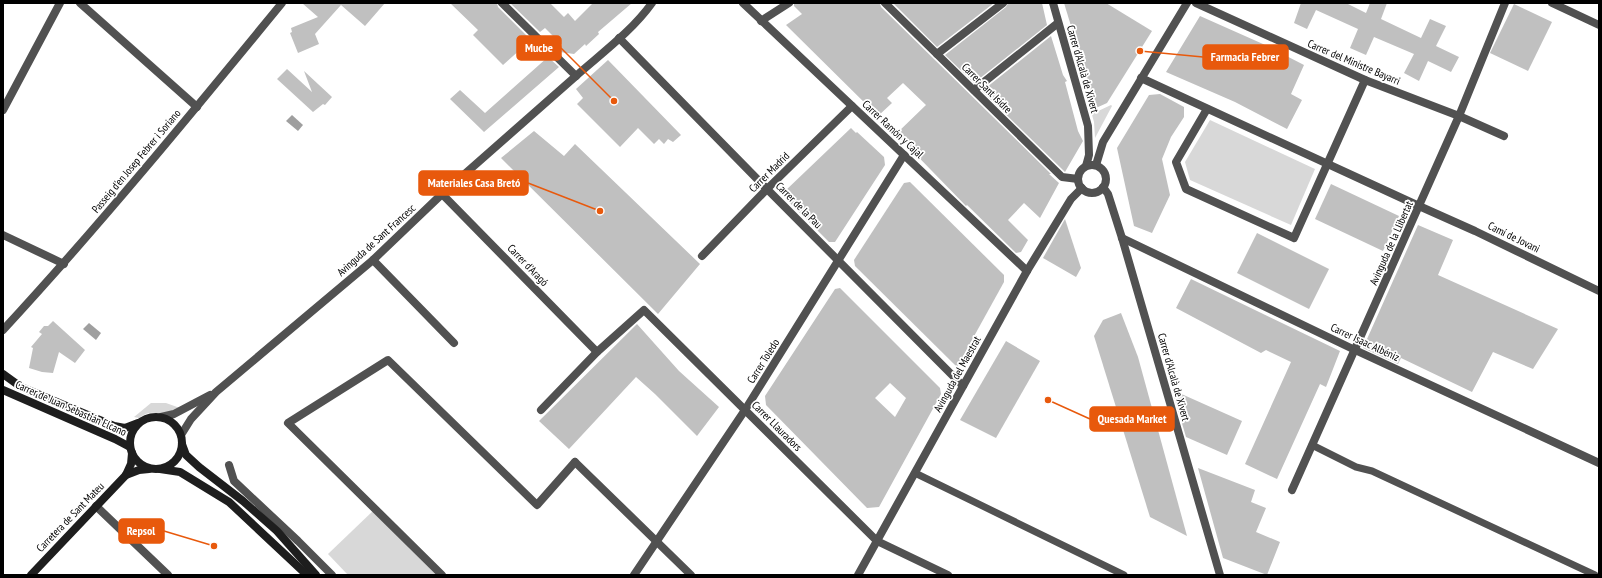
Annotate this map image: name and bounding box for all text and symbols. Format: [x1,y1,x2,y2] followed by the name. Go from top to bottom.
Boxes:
[1064,24,1102,114] street label: Carrer d'Alcalà de Xivert
[517,36,561,60] callout: Mucbe
[1306,36,1402,88] street label: Carrer del Ministre Bayarri
[525,40,553,55] text: Mucbe
[1203,45,1288,69] callout: Farmacia Febrer
[1211,49,1280,64] text: Farmacia Febrer
[959,60,1015,116] street label: Carrer Sant Isidre
[859,97,927,161] street label: Carrer Ramón y Cajal
[88,106,184,216] street label: Passeig d'en Josep Febrer i Soriano
[746,149,792,195] street label: Carrer Madrid
[419,171,528,195] callout: Materiales Casa Bretó
[428,175,521,190] text: Materiales Casa Bretó
[773,179,825,231] street label: Carrer de la Pau
[1366,199,1416,287] street label: Avinguda de la Llibertat
[334,201,418,279] street label: Avinguda de Sant Francesc
[1486,218,1542,256] street label: Camí de Jovani
[505,241,552,289] street label: Carrer d'Aragó
[1328,320,1402,364] street label: Carrer Isaac Albéniz
[1155,332,1193,422] street label: Carrer d'Alcalà de Xivert
[930,334,984,414] street label: Avinguda del Maestrat
[744,336,782,386] street label: Carrer Toledo
[13,377,129,439] street label: Carrer de Juan Sebastián Elcano
[749,398,805,454] street label: Carrer Llauradors
[1090,407,1174,431] callout: Quesada Market
[1098,411,1167,426] text: Quesada Market
[33,479,107,555] street label: Carretera de Sant Mateu
[119,519,164,543] callout: Repsol
[127,523,155,538] text: Repsol

